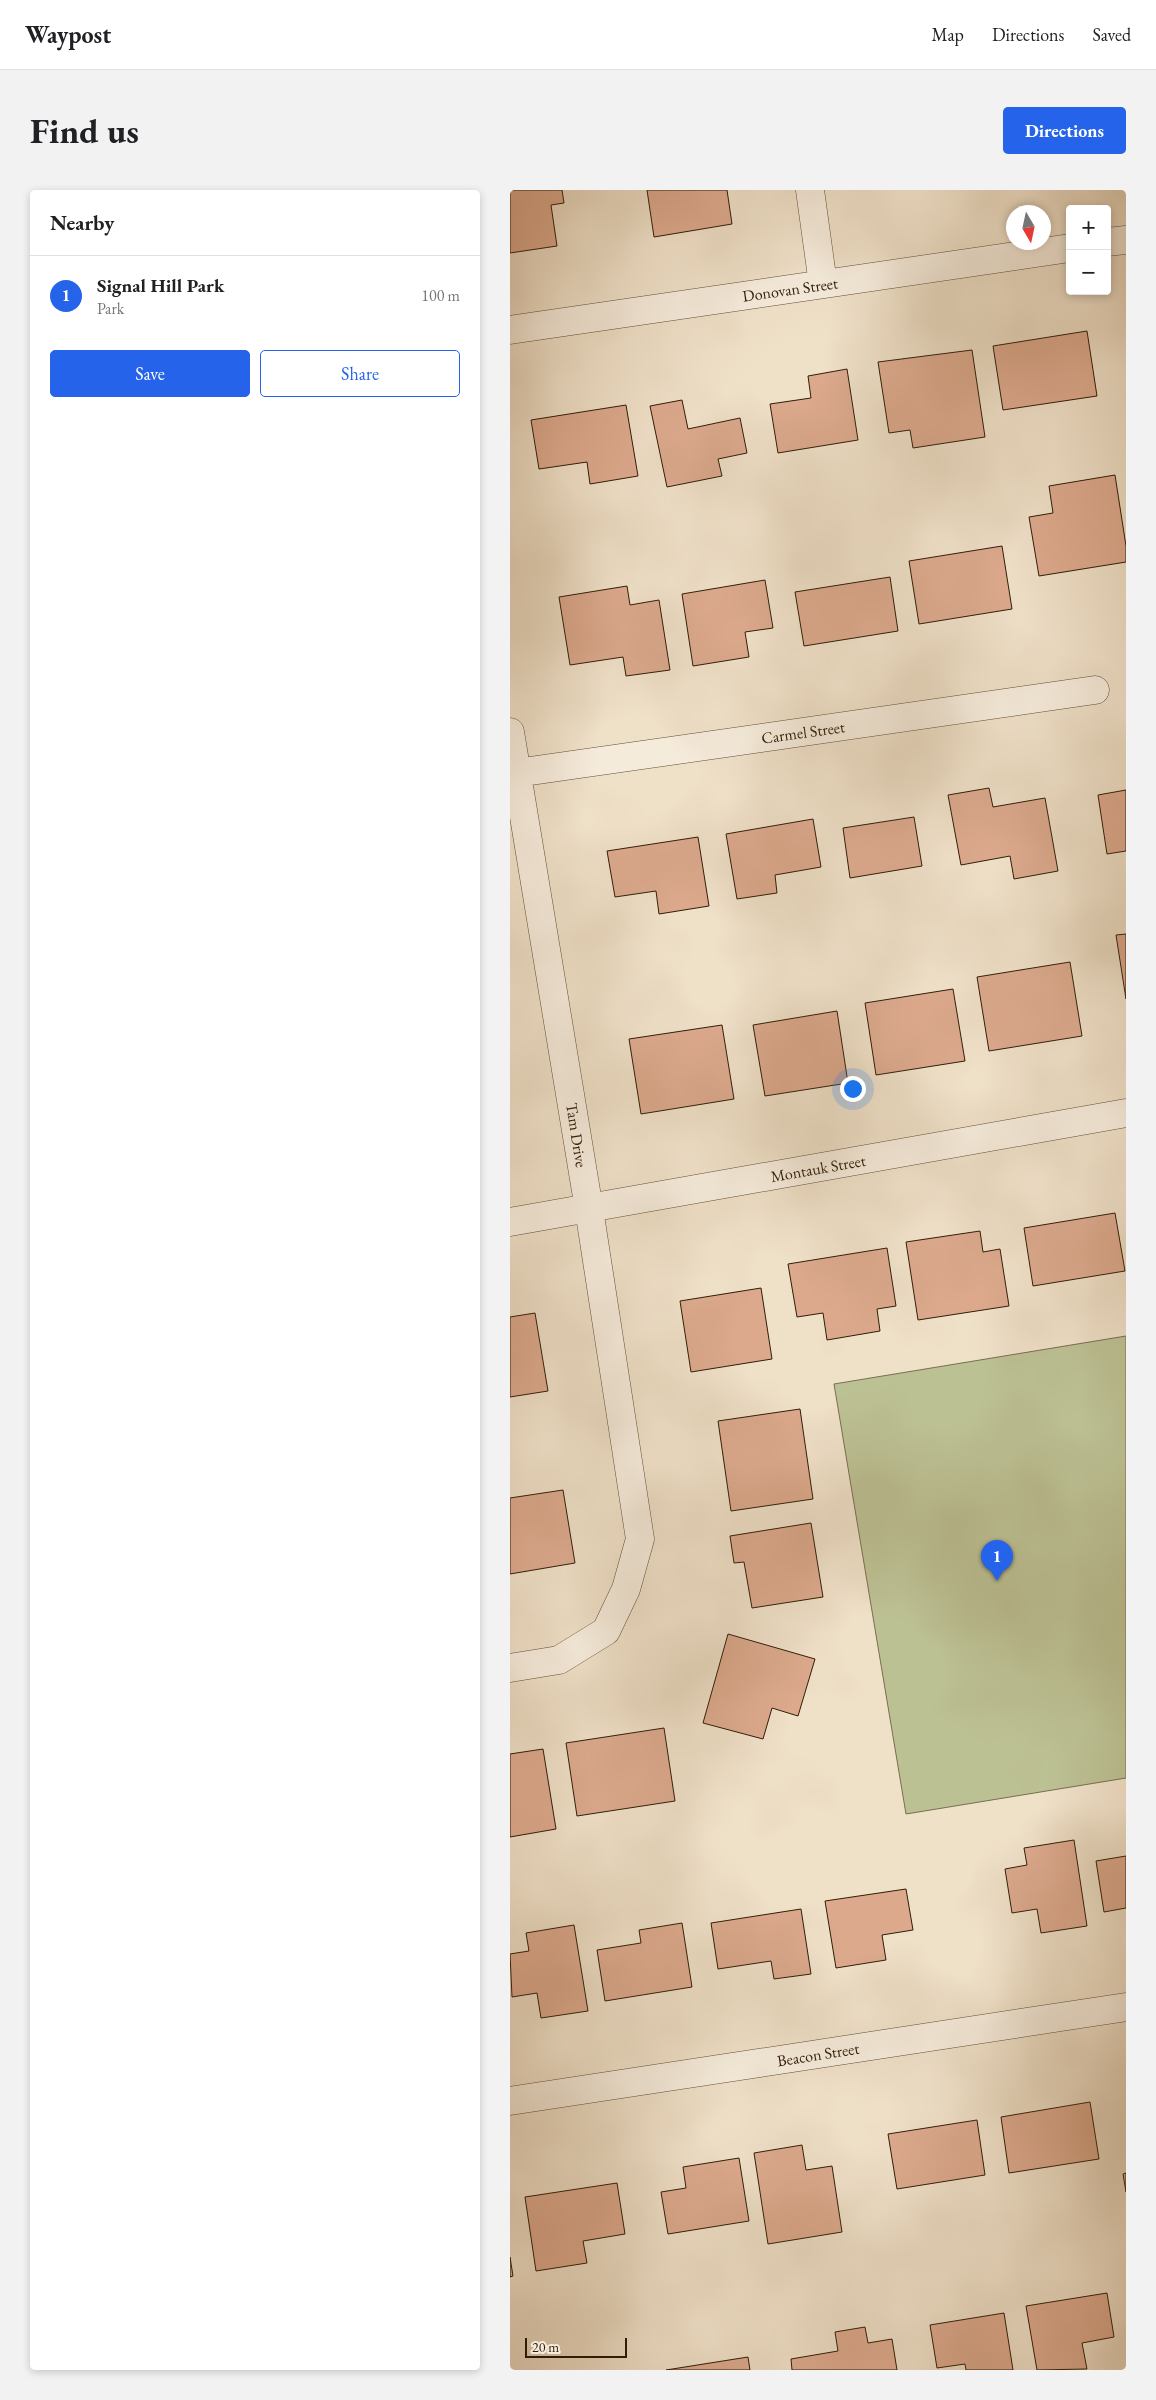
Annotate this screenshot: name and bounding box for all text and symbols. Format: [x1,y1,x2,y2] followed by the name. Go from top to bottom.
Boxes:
[25,19,111,50] text: Waypost
[932,23,964,46] text: Map
[992,23,1064,46] text: Directions
[1092,23,1131,46] text: Saved
[1003,107,1126,154] button: Directions
[30,108,139,153] text: Find us
[1006,205,1051,250] north arrow
[1066,205,1111,295] map controls
[1066,205,1111,250] button: +
[50,209,114,236] text: Nearby
[1066,250,1111,295] button: −
[741,272,839,307] street label: Donovan Street
[97,273,224,298] text: Signal Hill Park
[62,285,70,306] text: 1
[421,285,460,306] text: 100 m
[97,298,124,319] text: Park
[50,350,250,397] button: Save
[260,350,460,397] button: Share
[760,716,846,749] street label: Carmel Street
[840,1076,866,1102] your location
[561,1101,592,1169] street label: Tam Drive
[769,1150,867,1187] street label: Montauk Street
[981,1540,1013,1581] pin: 1
[775,2038,861,2071] street label: Beacon Street
[525,2335,628,2358] scale bar
[532,2338,559,2356] text: 20 m

